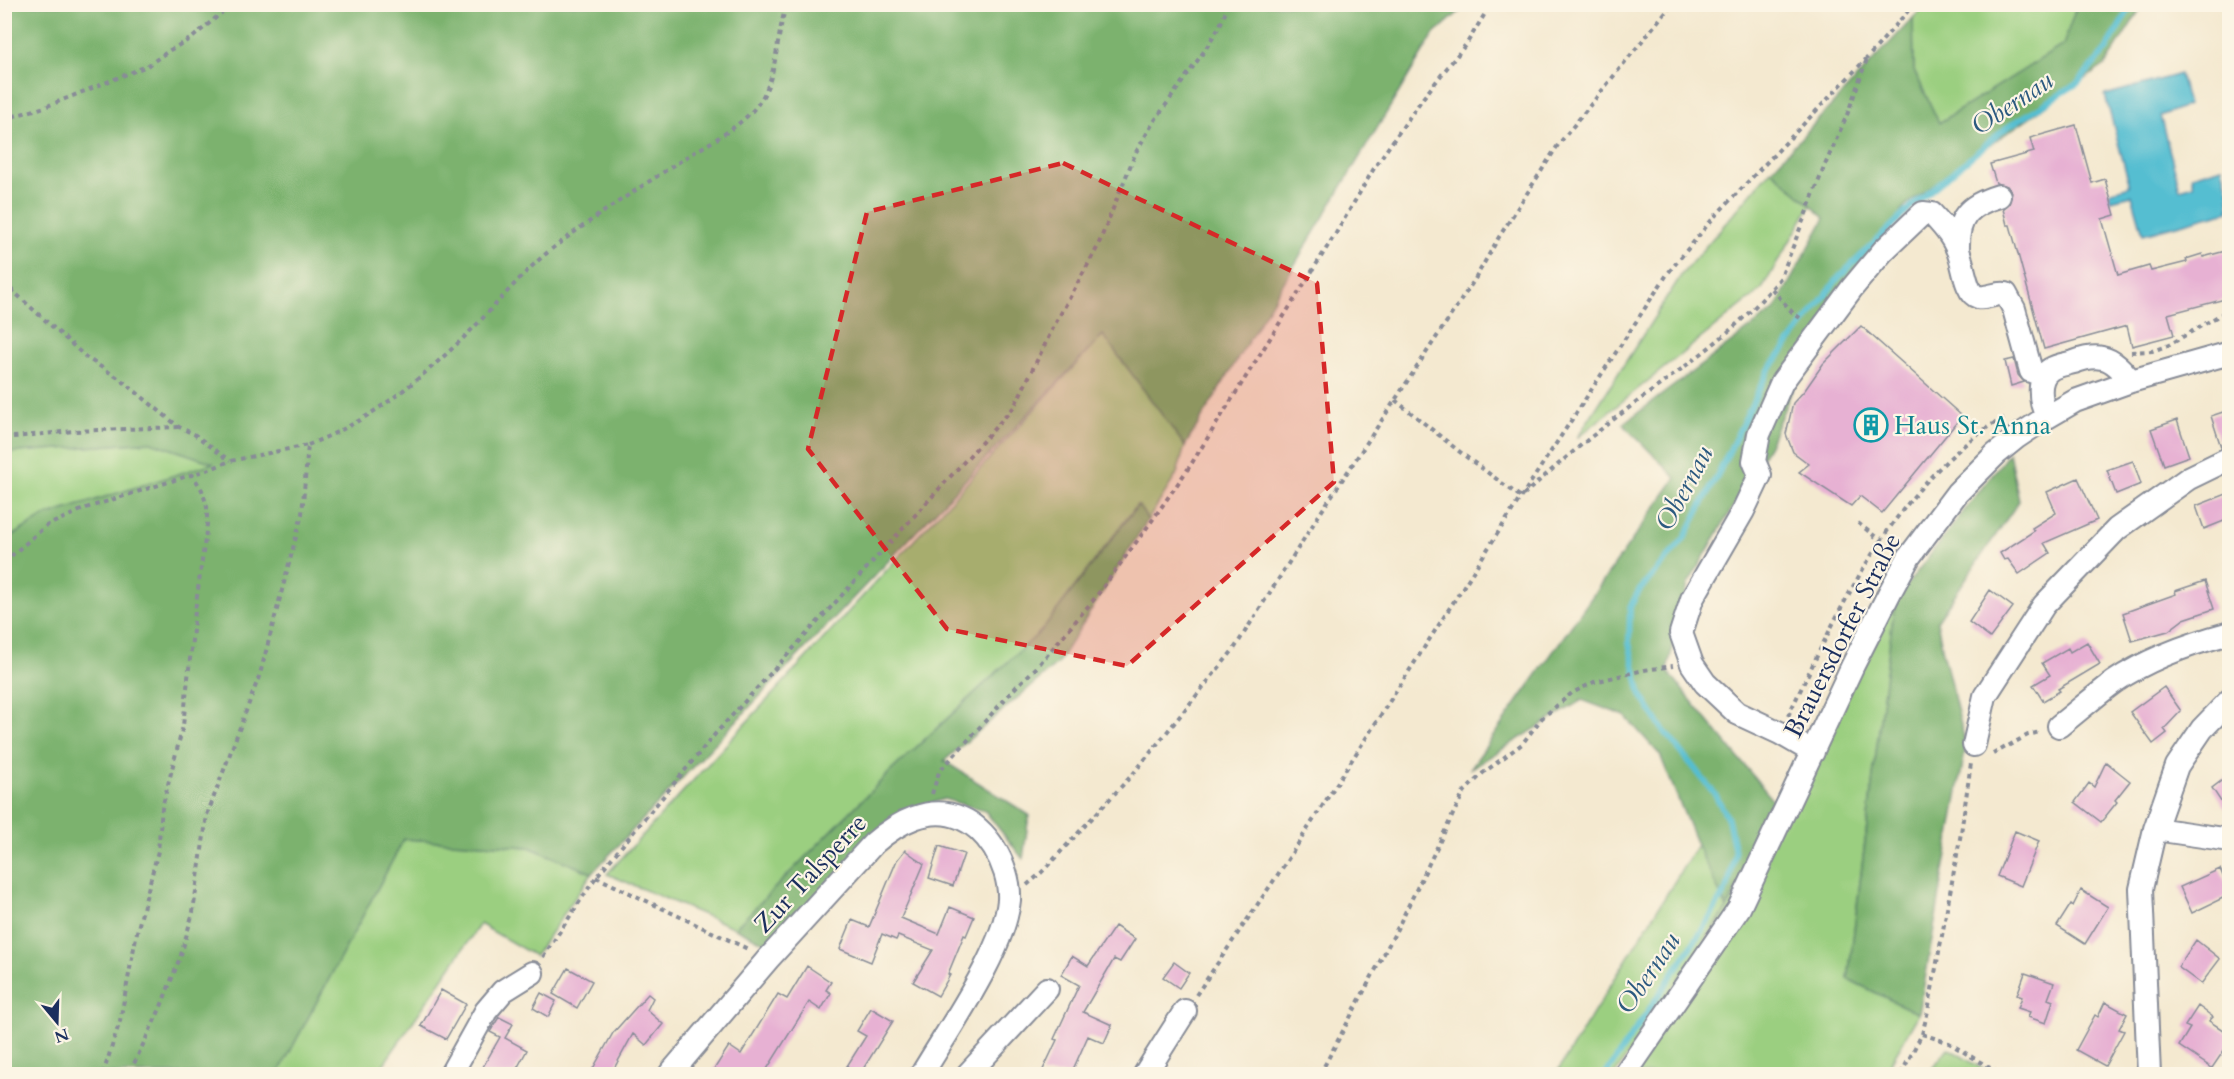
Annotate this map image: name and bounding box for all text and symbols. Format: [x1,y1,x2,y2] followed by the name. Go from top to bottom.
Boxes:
[1964,62,2061,144] water label: Obernau
[1853,407,1889,443] building icon: Haus St. Anna
[1894,408,2051,443] place label: Haus St. Anna
[1647,439,1722,537] water label: Obernau
[1776,527,1909,744] street label: Brauersdorfer Straße
[746,806,875,941] street label: Zur Talsperre
[1607,925,1689,1022] water label: Obernau
[27,992,87,1052] north arrow
[51,1023,72,1048] text: N

